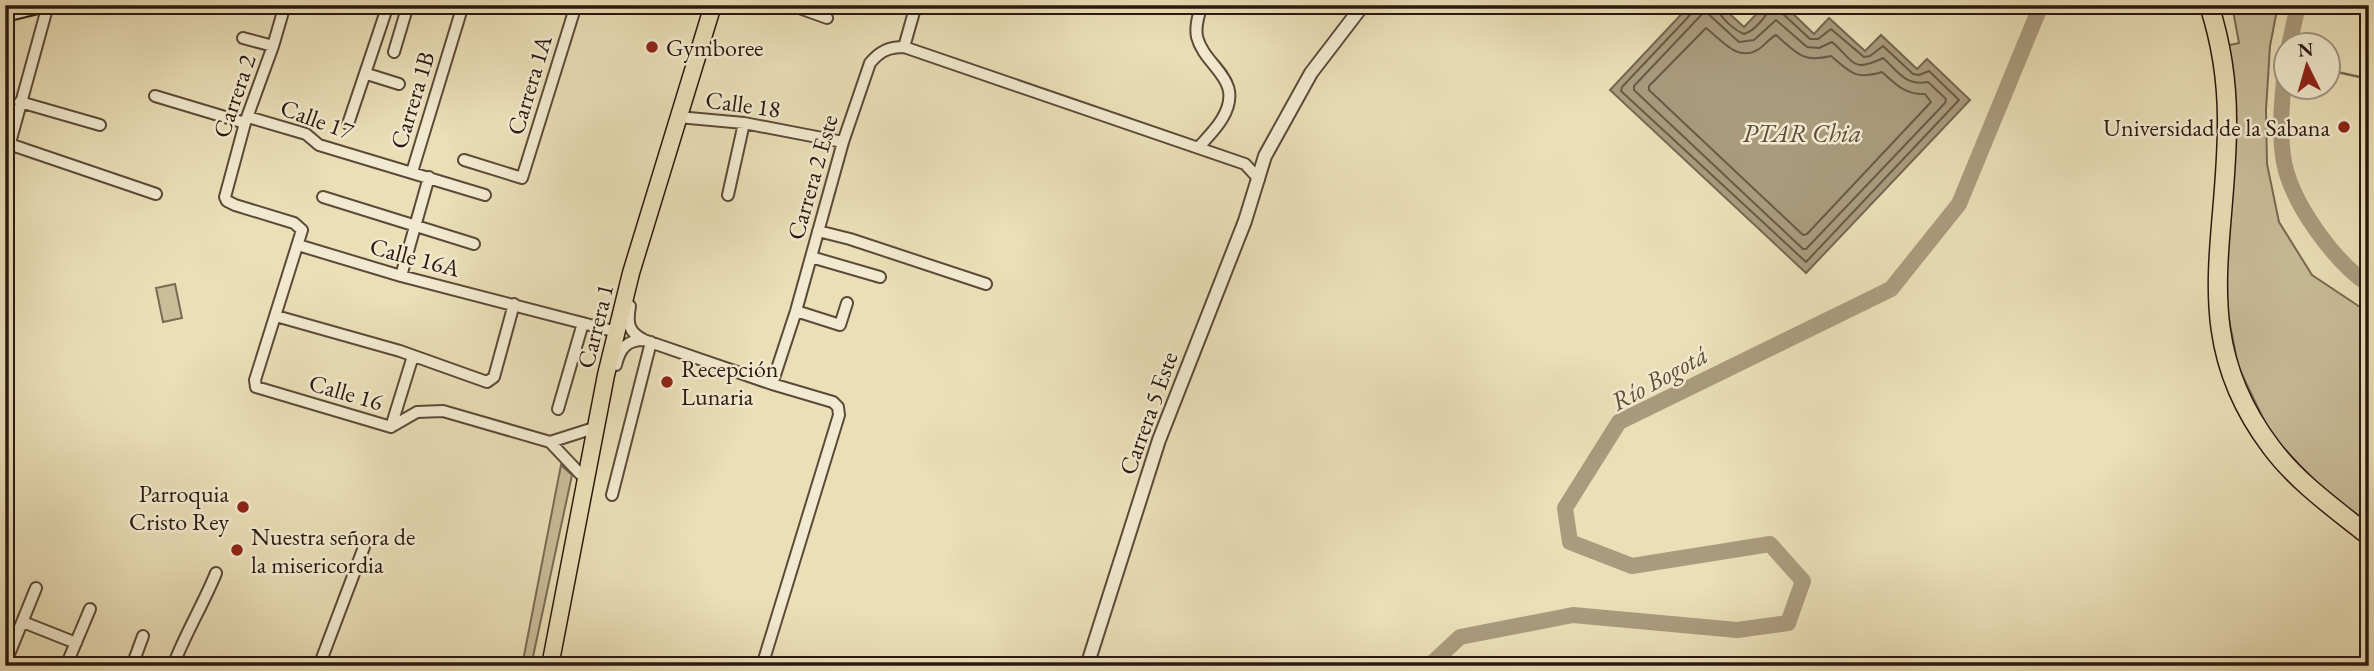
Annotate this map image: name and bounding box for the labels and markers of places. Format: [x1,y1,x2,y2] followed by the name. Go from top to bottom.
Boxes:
[666,32,763,63] place label: Gymboree
[644,39,660,55] marker: Gymboree
[2103,112,2330,143] place label: Universidad de la Sabana
[2336,119,2352,135] marker: Universidad de la Sabana
[681,353,779,412] place label: Recepción Lunaria
[659,374,675,390] marker: Recepción Lunaria
[129,478,229,537] place label: Parroquia Cristo Rey
[235,499,251,515] marker: Parroquia Cristo Rey
[251,521,415,580] place label: Nuestra señora de la misericordia
[229,542,245,558] marker: Nuestra señora de la misericordia

